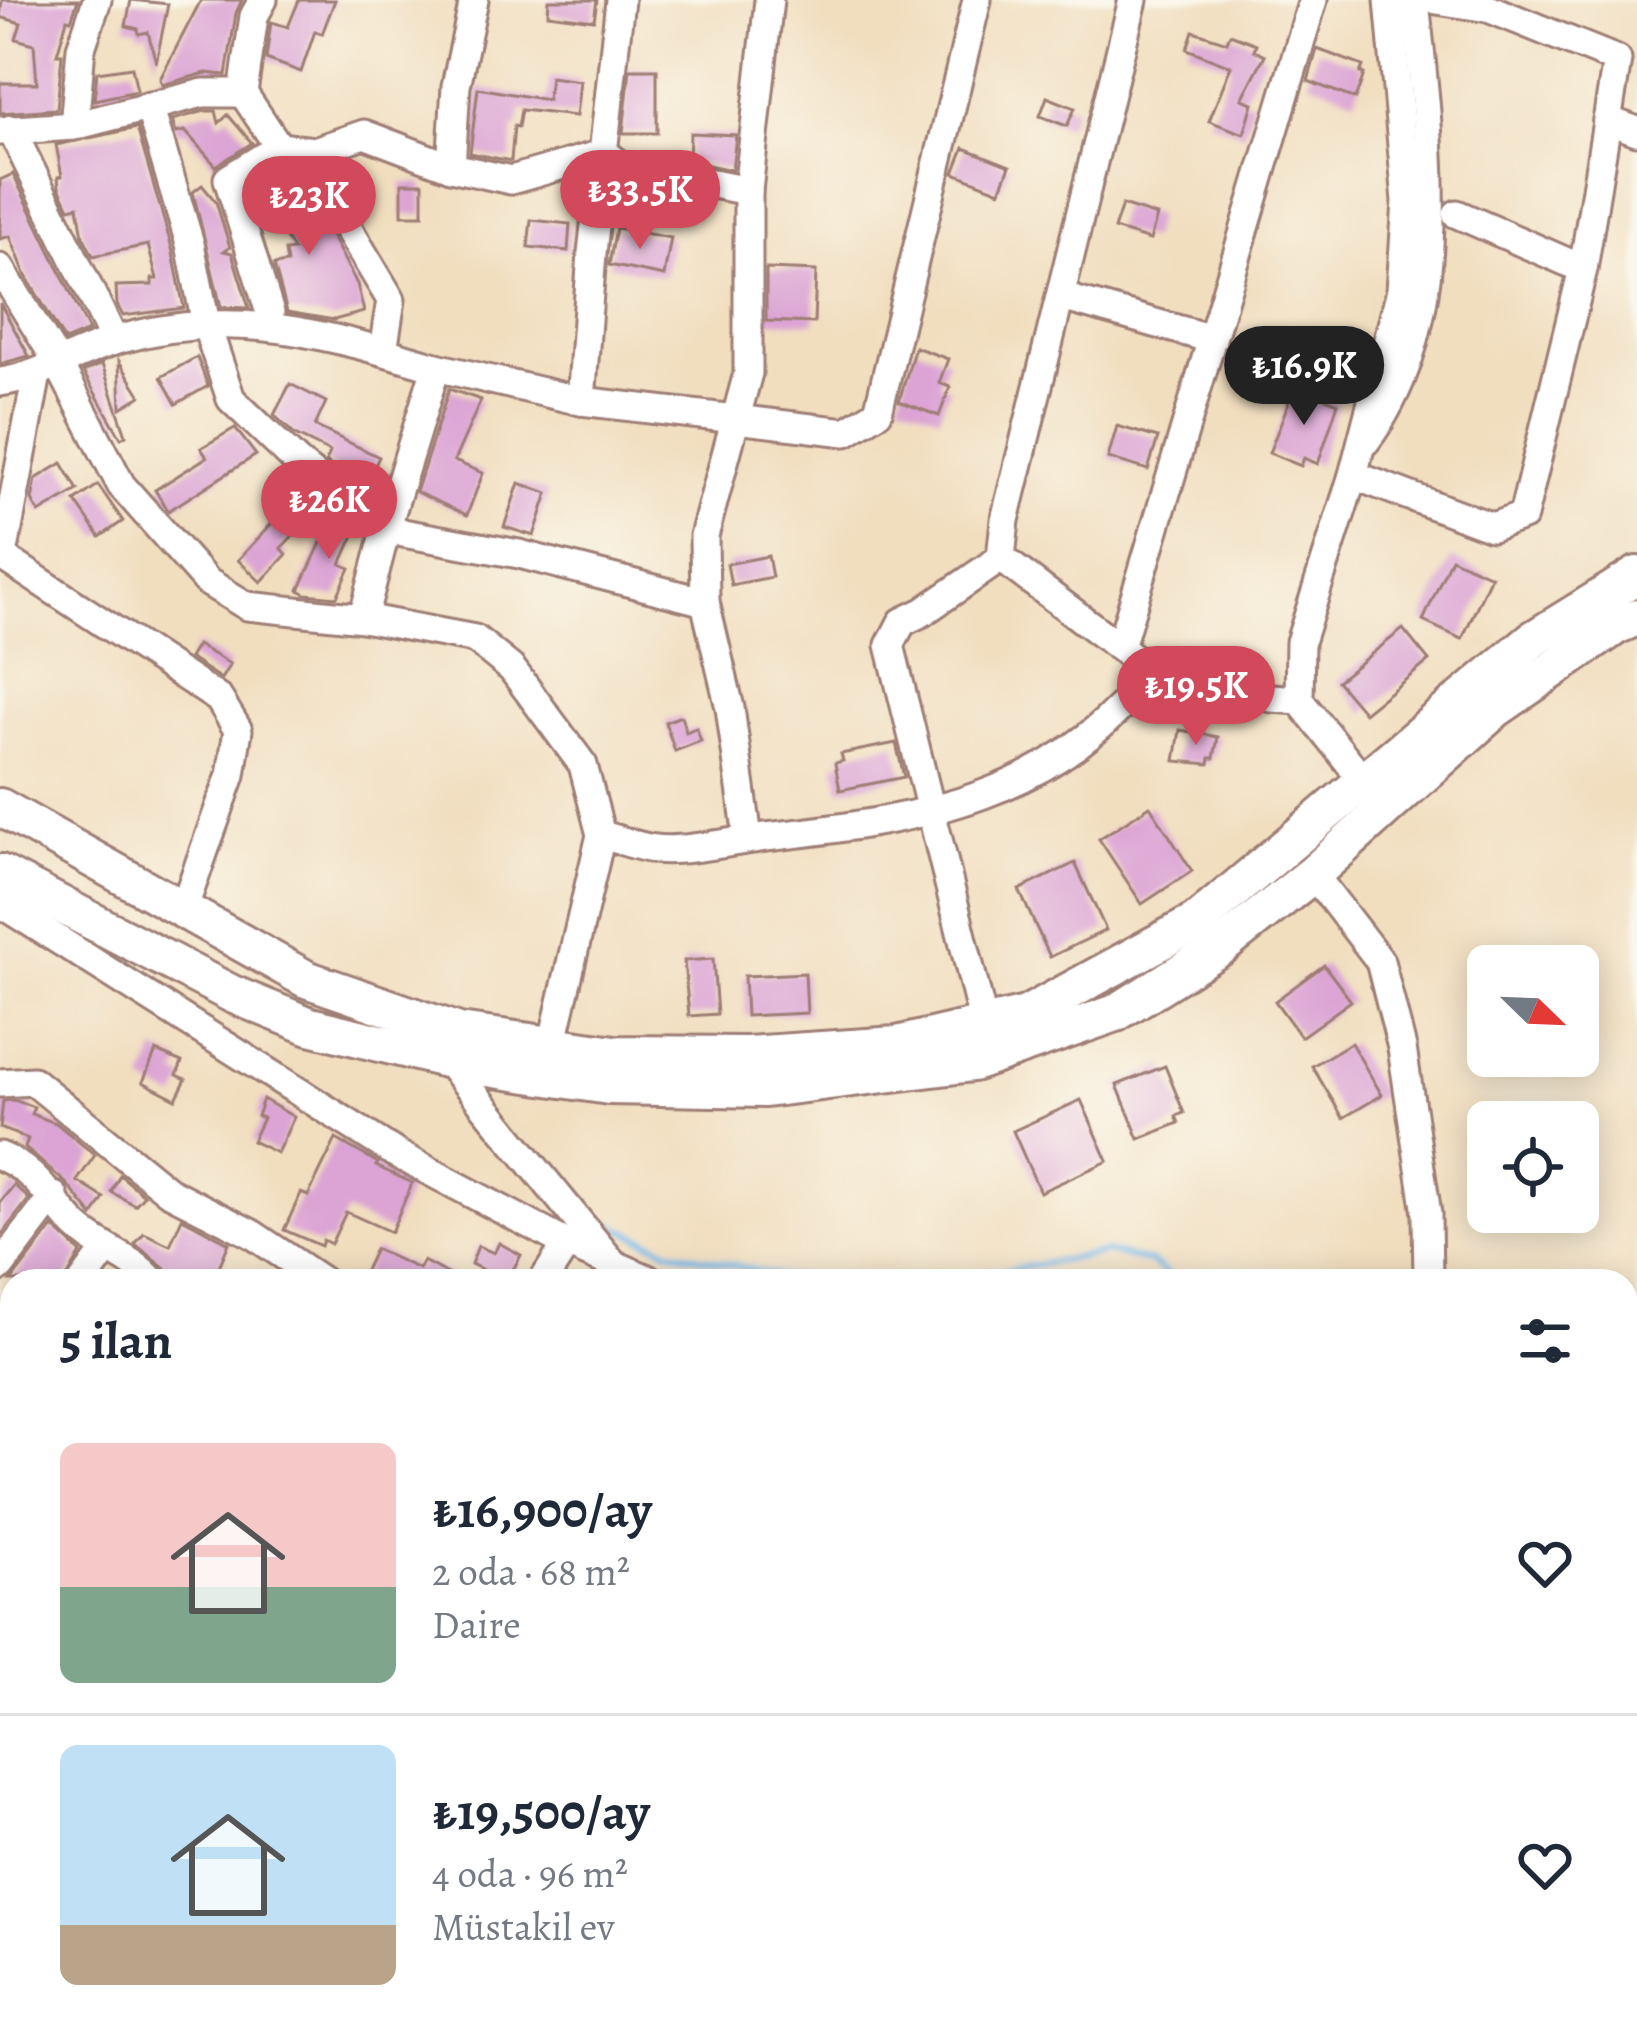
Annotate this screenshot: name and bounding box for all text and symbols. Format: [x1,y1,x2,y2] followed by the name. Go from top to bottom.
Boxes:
[542,150,738,252] pin: ₺33.5K
[238,156,380,258] pin: ₺23K
[587,162,693,215] text: ₺33.5K
[269,168,349,221] text: ₺23K
[1206,326,1402,428] pin: ₺16.9K
[1251,338,1357,391] text: ₺16.9K
[258,460,400,562] pin: ₺26K
[288,472,370,525] text: ₺26K
[1098,646,1294,748] pin: ₺19.5K
[1144,658,1248,711] text: ₺19.5K
[1467,945,1599,1077] north arrow
[1467,945,1599,1233] map controls
[1467,1101,1599,1233] button: locate
[60,1306,172,1376] text: 5 ilan
[1512,1308,1578,1374] icon: filters
[432,1475,652,1545] text: ₺16,900/ay
[156,1491,300,1635] icon: home
[1512,1530,1578,1596] icon: heart
[432,1545,630,1598] text: 2 oda · 68 m²
[432,1598,521,1651] text: Daire
[432,1777,650,1847] text: ₺19,500/ay
[156,1793,300,1937] icon: home
[1512,1832,1578,1898] icon: heart
[432,1847,628,1900] text: 4 oda · 96 m²
[432,1900,615,1953] text: Müstakil ev

